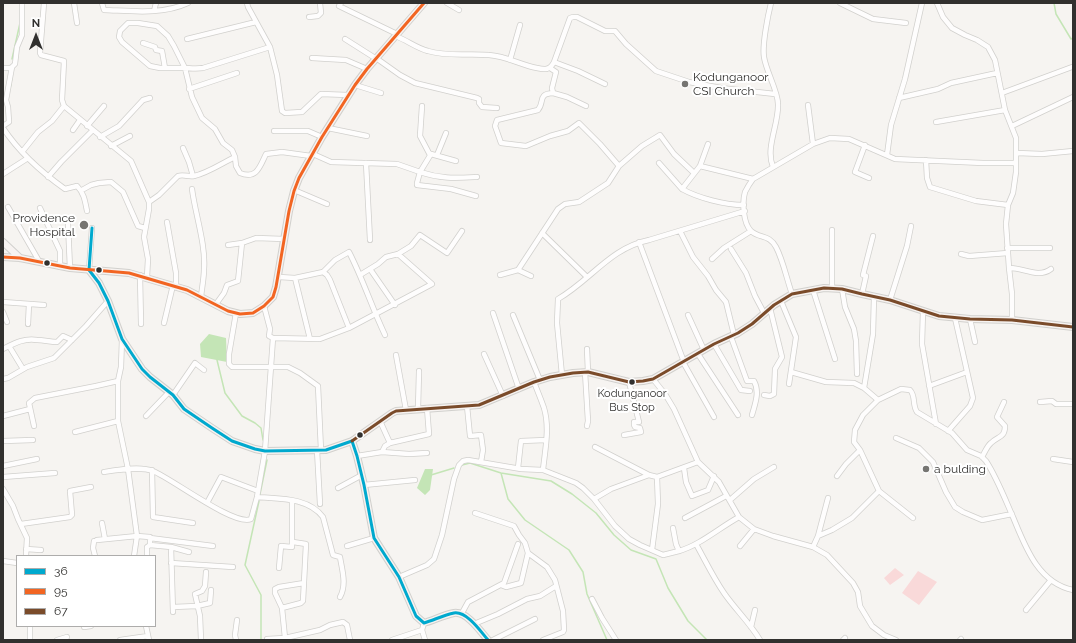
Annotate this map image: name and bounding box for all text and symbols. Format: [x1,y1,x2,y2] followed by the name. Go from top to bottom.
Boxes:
[16,16,56,56] north arrow
[32,17,40,30] text: N
[693,70,769,98] place label: Kodunganoor CSI Church
[680,79,690,89] marker: Kodunganoor CSI Church
[13,211,75,239] place label: Providence Hospital
[78,219,90,231] marker: Providence Hospital
[42,258,52,268] unlabelled marker
[94,265,104,275] unlabelled marker
[627,377,637,387] marker: Kodunganoor Bus Stop
[597,387,667,413] place label: Kodunganoor Bus Stop
[355,430,365,440] unlabelled marker
[934,462,986,476] place label: a bulding
[921,464,931,474] marker: a bulding
[16,555,156,627] legend
[54,564,68,578] text: 36
[54,584,68,598] text: 95
[54,604,68,618] text: 67

